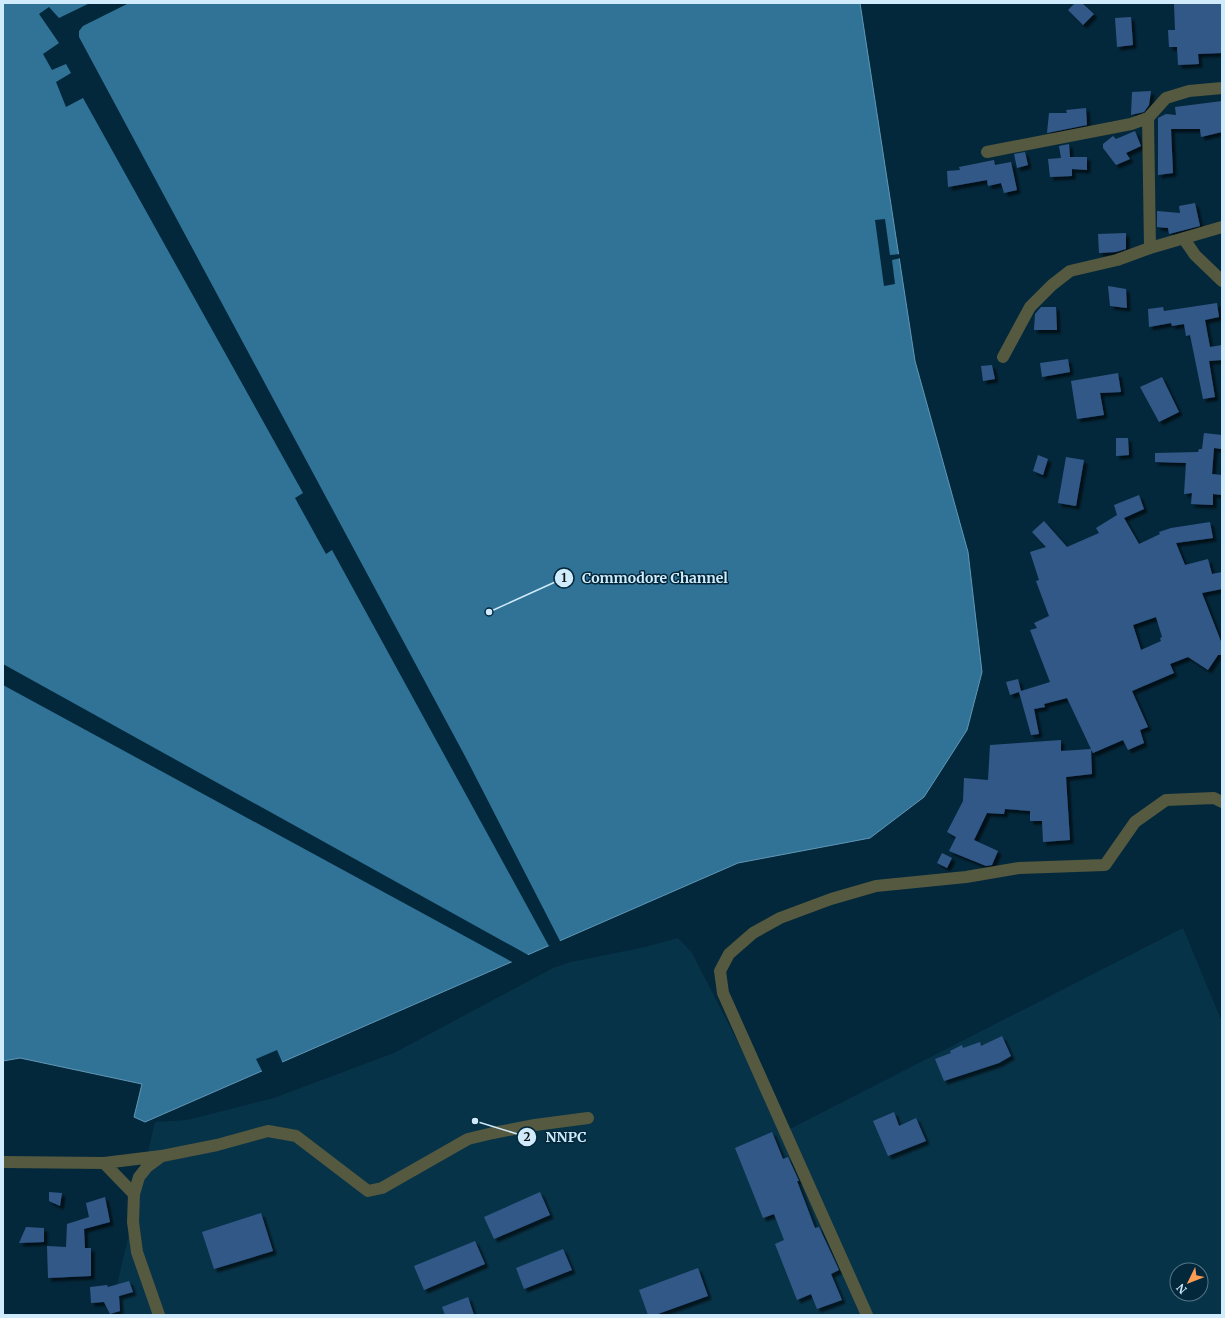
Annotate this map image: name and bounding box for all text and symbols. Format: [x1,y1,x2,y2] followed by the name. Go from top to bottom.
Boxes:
[554,565,736,591] callout: Commodore Channel
[582,569,728,587] text: Commodore Channel
[561,570,567,585] text: 1
[517,1124,595,1150] callout: NNPC
[545,1128,587,1146] text: NNPC
[523,1129,531,1144] text: 2
[1169,1262,1209,1302] north arrow
[1173,1281,1190,1297] text: N

